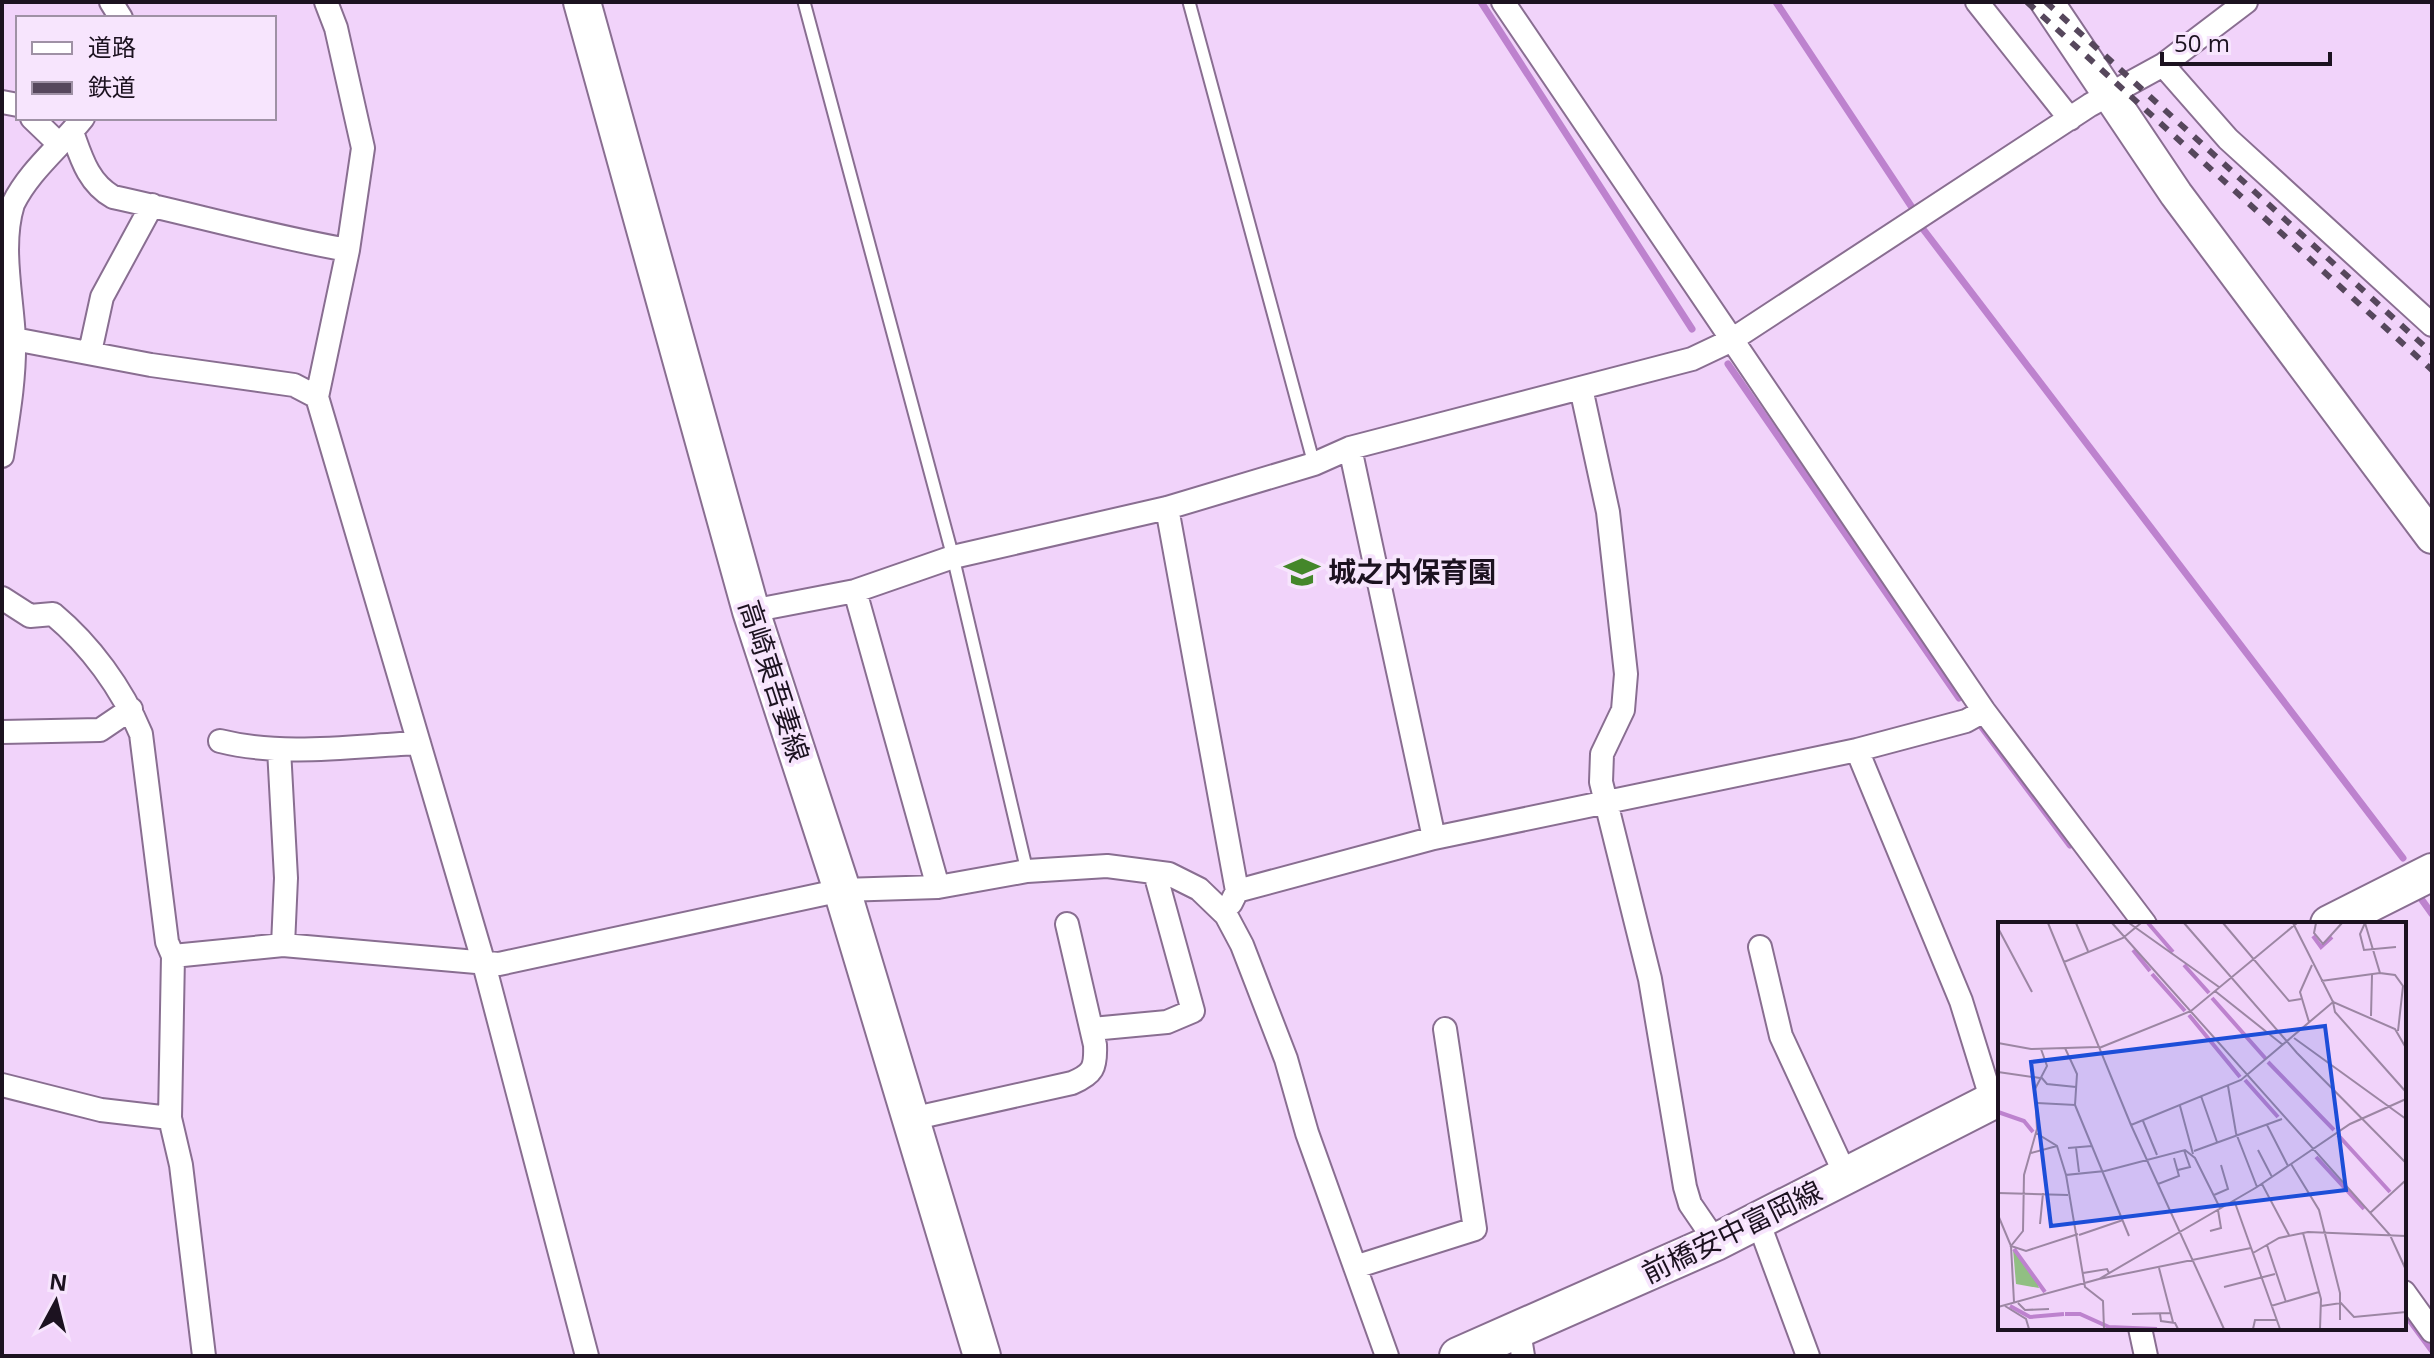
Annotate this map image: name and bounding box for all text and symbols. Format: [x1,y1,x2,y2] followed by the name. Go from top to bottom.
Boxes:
[16,16,276,120] legend
[2162,16,2330,66] scale bar
[2174,26,2230,59] text: 50 m
[88,30,136,63] text: 道路
[88,70,136,103] text: 鉄道
[1328,552,1496,590] place label: 城之内保育園
[1283,553,1321,591] school or university icon: 城之内保育園
[731,595,819,766] street label: 高崎東吾妻線
[1998,922,2406,1330] inset map
[1635,1171,1828,1291] street label: 前橋安中富岡線
[16,1262,96,1342] north arrow
[48,1265,69,1297] text: N

